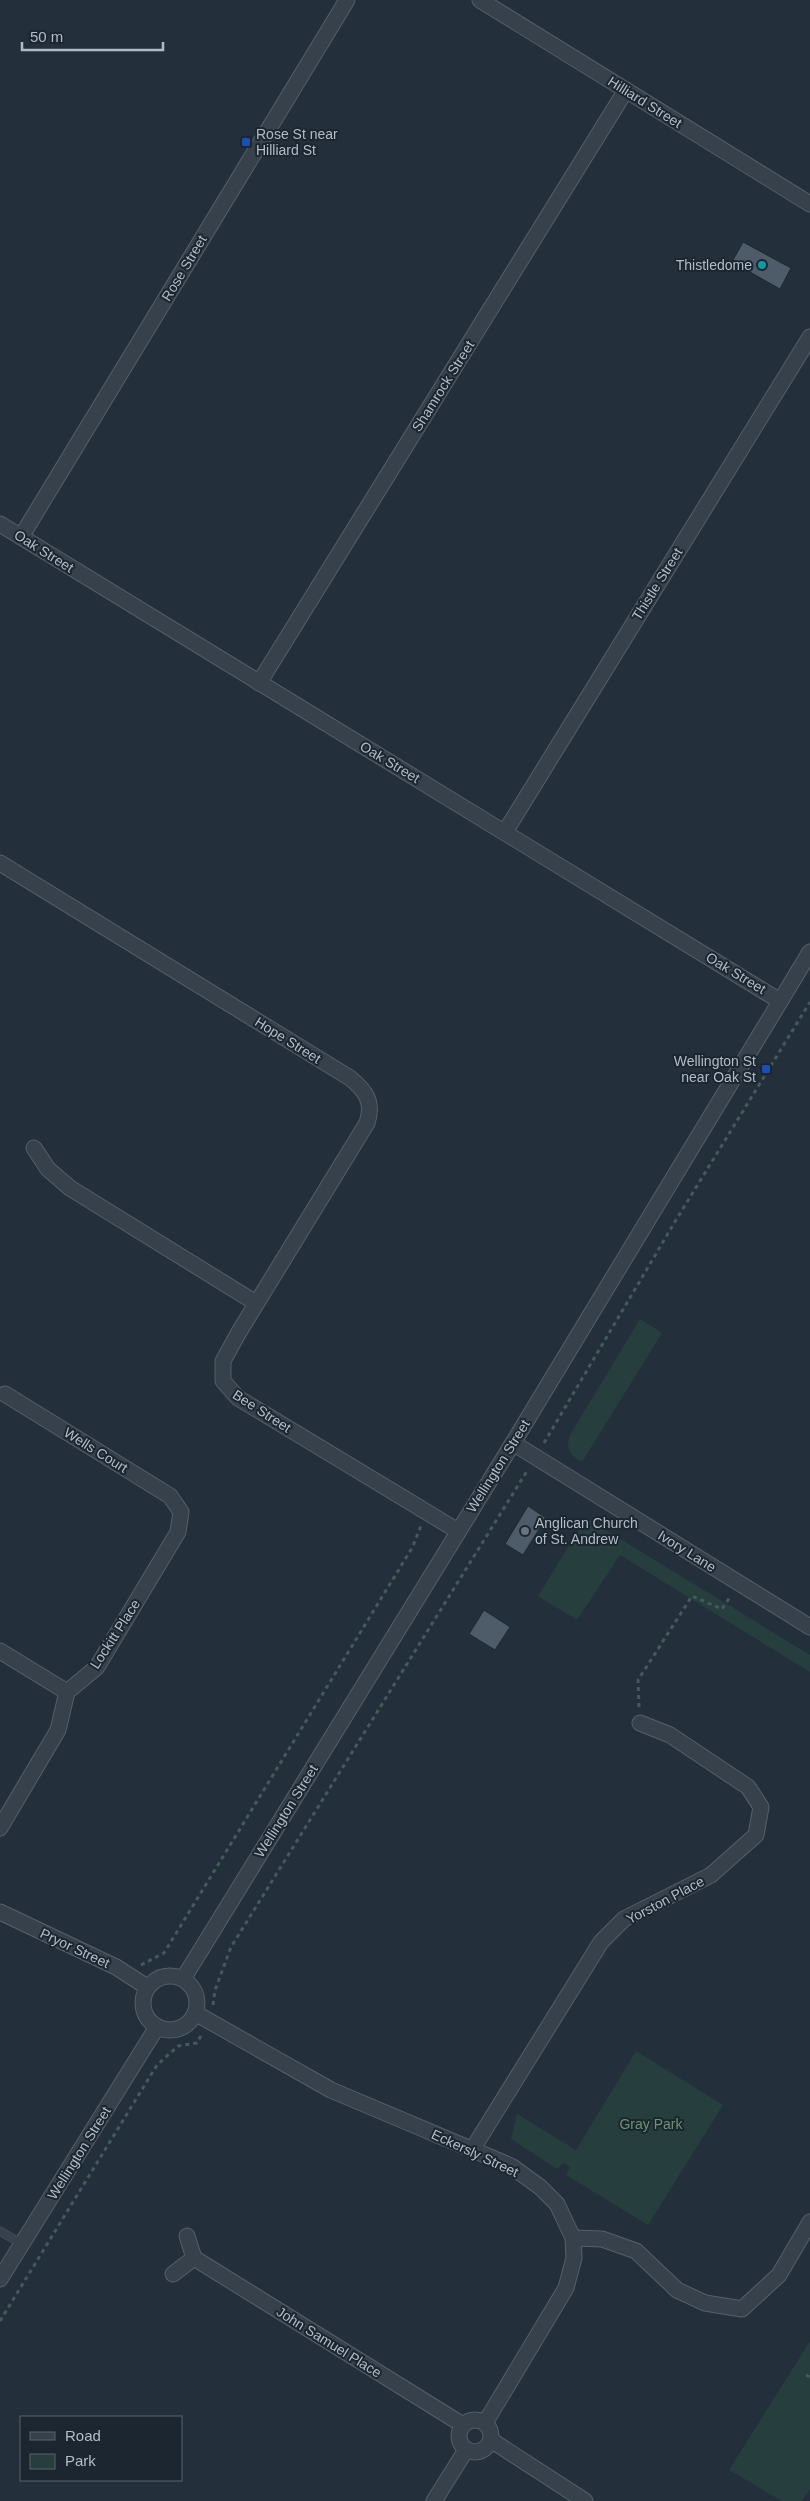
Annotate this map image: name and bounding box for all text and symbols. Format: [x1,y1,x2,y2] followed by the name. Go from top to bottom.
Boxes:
[22,20,164,52] scale bar
[30,28,63,45] text: 50 m
[605,73,685,131] street label: Hilliard Street
[256,126,338,158] place label: Rose St near Hilliard St
[240,136,252,148] marker: Rose St near Hilliard St
[158,232,210,304] street label: Rose Street
[676,257,752,273] place label: Thistledome
[756,259,768,271] marker: Thistledome
[409,337,477,434] street label: Shamrock Street
[11,526,77,576] street label: Oak Street
[628,545,686,623] street label: Thistle Street
[357,738,423,786] street label: Oak Street
[703,949,769,997] street label: Oak Street
[252,1013,324,1067] street label: Hope Street
[674,1053,756,1085] place label: Wellington St near Oak St
[760,1063,772,1075] marker: Wellington St near Oak St
[230,1386,294,1436] street label: Bee Street
[463,1417,533,1515] street label: Wellington Street
[61,1424,131,1476] street label: Wells Court
[535,1515,638,1547] place label: Anglican Church of St. Andrew
[519,1525,531,1537] marker: Anglican Church of St. Andrew
[655,1527,719,1575] street label: Ivory Lane
[87,1596,143,1672] street label: Lockitt Place
[251,1762,321,1860] street label: Wellington Street
[623,1873,707,1927] street label: Yorston Place
[38,1925,112,1971] street label: Pryor Street
[44,2104,114,2202] street label: Wellington Street
[619,2116,684,2132] park label: Gray Park
[429,2126,521,2180] street label: Eckersly Street
[274,2303,385,2381] street label: John Samuel Place
[20,2416,182,2481] legend
[65,2427,101,2444] text: Road
[65,2452,96,2469] text: Park

